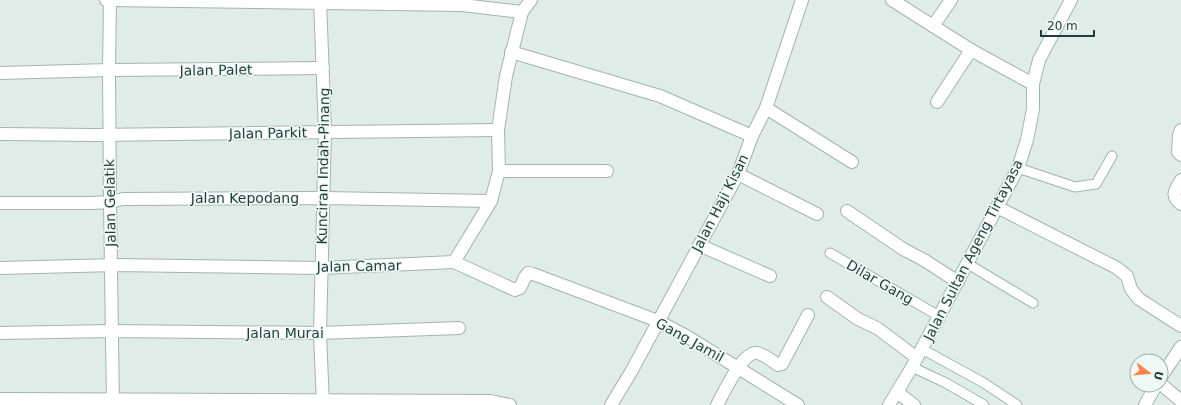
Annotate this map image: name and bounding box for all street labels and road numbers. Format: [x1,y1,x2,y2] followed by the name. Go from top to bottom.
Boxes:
[178,61,253,79] street label: Jalan Palet
[314,87,332,245] street label: Kunciran Indah-Pinang
[228,124,308,142] street label: Jalan Parkit
[688,151,752,255] street label: Jalan Haji Kisan
[920,157,1026,344] street label: Jalan Sultan Ageng Tirtayasa
[101,158,119,248] street label: Jalan Gelatik
[190,190,299,206] street label: Jalan Kepodang
[844,256,916,308] street label: Dilar Gang
[315,257,402,275] street label: Jalan Camar
[653,315,727,365] street label: Gang Jamil
[245,325,324,341] street label: Jalan Murai

